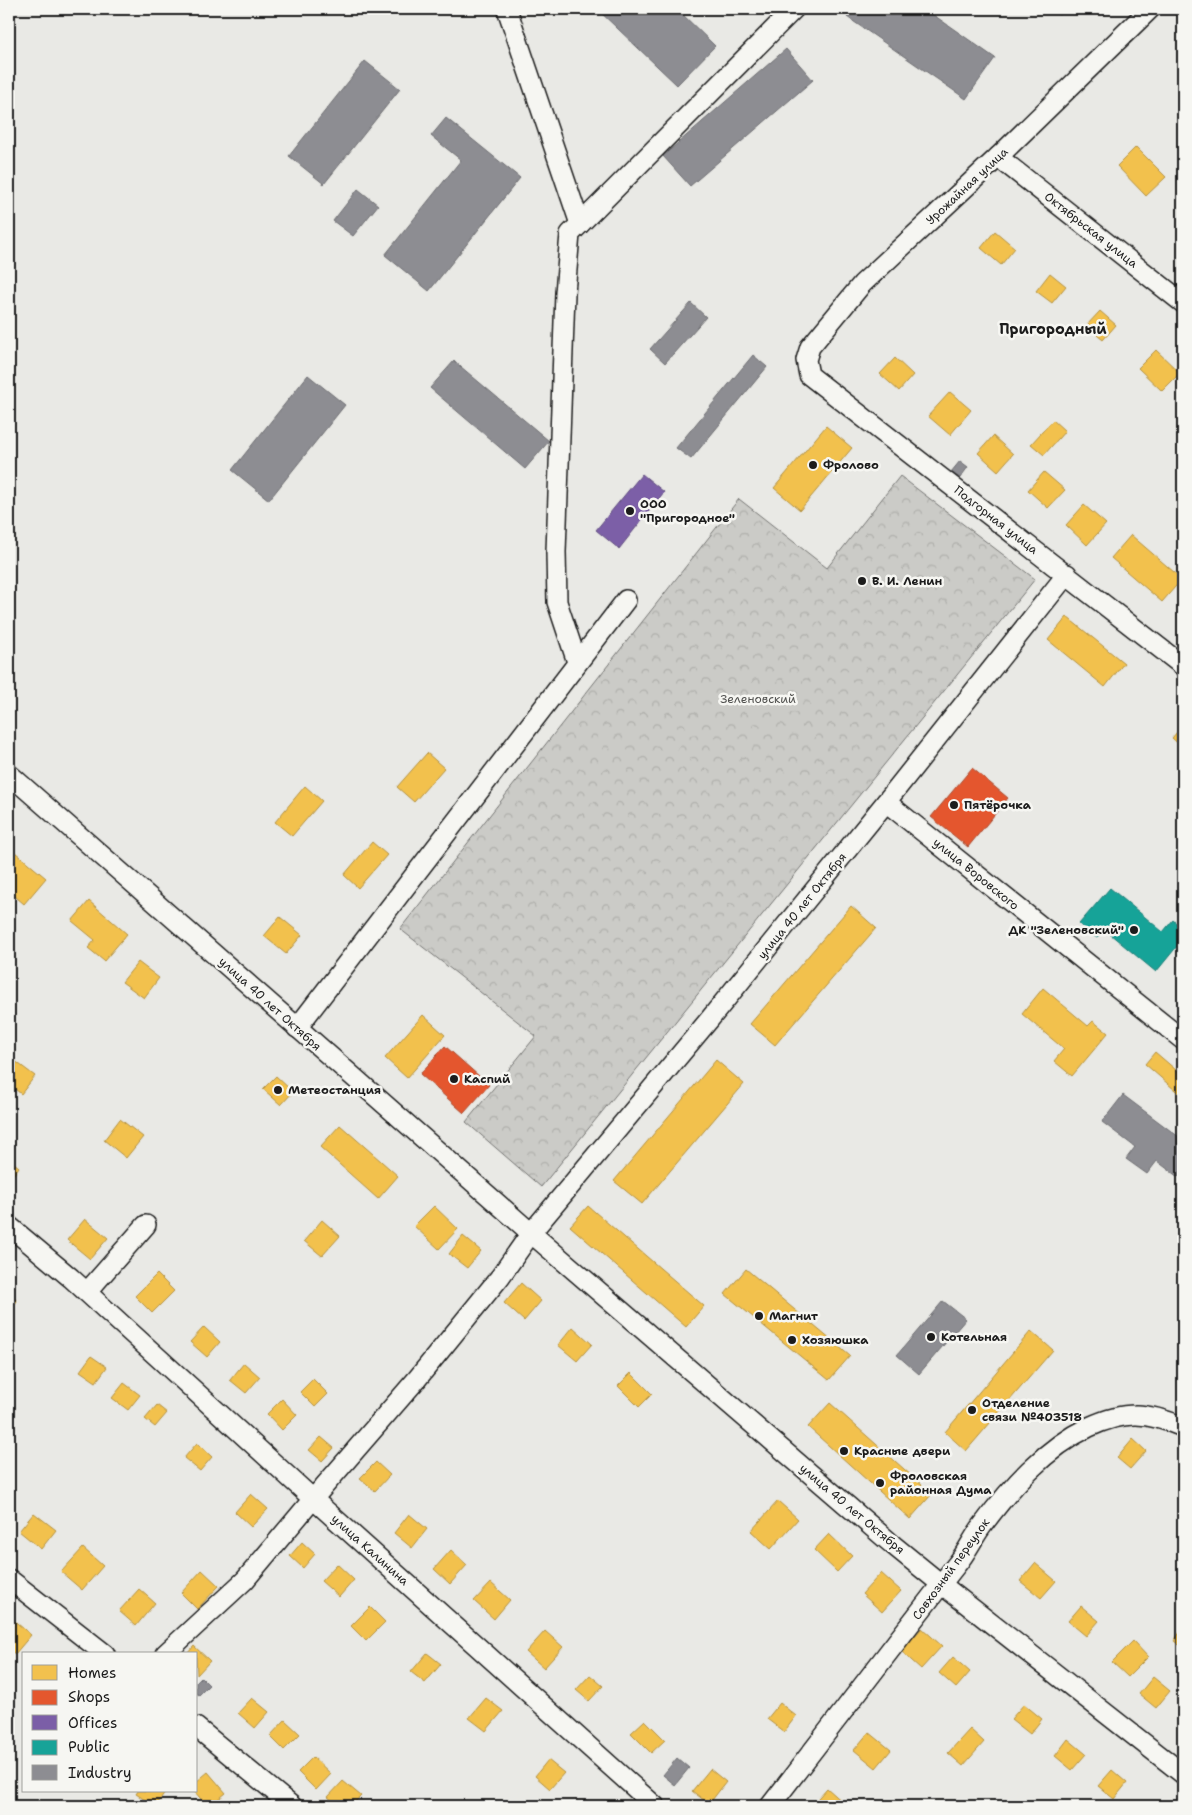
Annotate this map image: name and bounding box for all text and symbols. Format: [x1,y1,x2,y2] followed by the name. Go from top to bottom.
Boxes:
[923,143,1012,228] street label: Урожайная улица
[1041,189,1141,272] street label: Октябрьская улица
[999,319,1107,339] district label: Пригородный
[823,457,879,473] place label: Фролово
[807,459,819,471] marker: Фролово
[951,482,1042,558] street label: Подгорная улица
[640,496,735,526] place label: ООО "Пригородное"
[624,505,636,517] marker: ООО "Пригородное"
[872,573,943,589] place label: В. И. Ленин
[856,575,868,587] marker: В. И. Ленин
[720,691,796,707] park label: Зеленовский
[964,797,1032,813] place label: Пятёрочка
[948,799,960,811] marker: Пятёрочка
[930,834,1022,914] street label: улица Воровского
[754,849,850,963] street label: улица 40 лет Октября
[1008,922,1124,938] place label: ДК "Зеленовский"
[1128,924,1140,936] marker: ДК "Зеленовский"
[215,954,325,1054] street label: улица 40 лет Октября
[464,1071,511,1087] place label: Каспий
[448,1073,460,1085] marker: Каспий
[288,1082,381,1098] place label: Метеостанция
[272,1084,284,1096] marker: Метеостанция
[769,1308,819,1324] place label: Магнит
[753,1310,765,1322] marker: Магнит
[941,1329,1007,1345] place label: Котельная
[925,1331,937,1343] marker: Котельная
[802,1332,869,1348] place label: Хозяюшка
[786,1334,798,1346] marker: Хозяюшка
[982,1395,1082,1425] place label: Отделение связи №403518
[966,1404,978,1416] marker: Отделение связи №403518
[854,1443,951,1459] place label: Красные двери
[838,1445,850,1457] marker: Красные двери
[796,1460,908,1558] street label: улица 40 лет Октября
[890,1468,992,1498] place label: Фроловская районная Дума
[874,1477,886,1489] marker: Фроловская районная Дума
[328,1511,413,1589] street label: улица Калинина
[909,1515,994,1623] street label: Совхозный переулок
[22,1652,198,1792] legend
[68,1663,116,1683] text: Homes
[68,1687,110,1707] text: Shops
[68,1713,117,1733] text: Offices
[68,1737,110,1757] text: Public
[68,1763,132,1783] text: Industry

